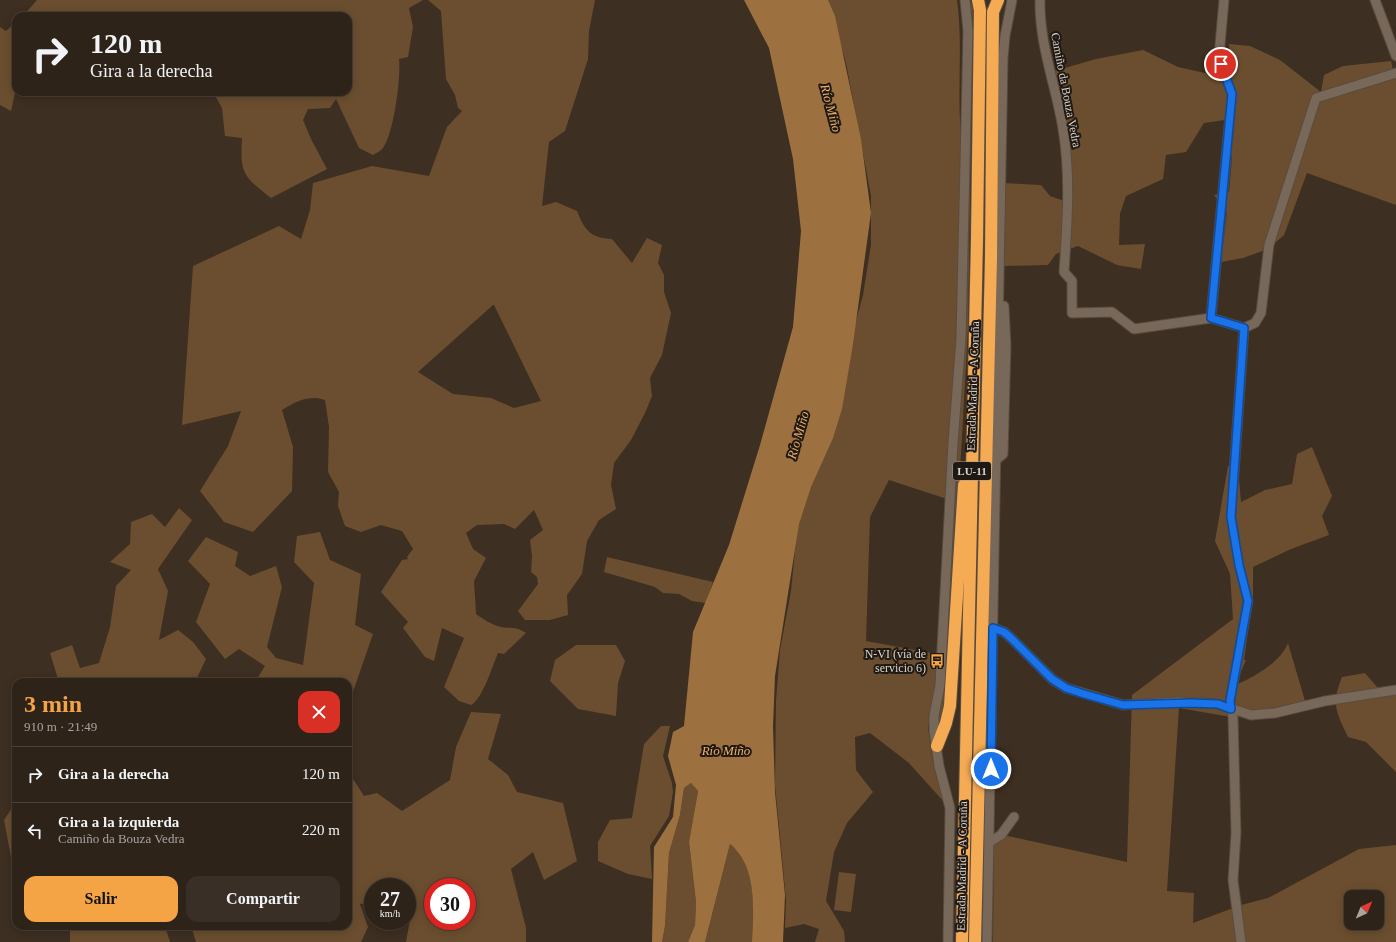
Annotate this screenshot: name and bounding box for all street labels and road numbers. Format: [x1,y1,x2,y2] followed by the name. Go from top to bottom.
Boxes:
[1048,31,1084,149] street label: Camiño da Bouza Vedra
[964,320,982,451] street label: Estrada Madrid - A Coruña
[953,462,991,480] road number: LU-11
[954,800,970,931] street label: Estrada Madrid - A Coruña

